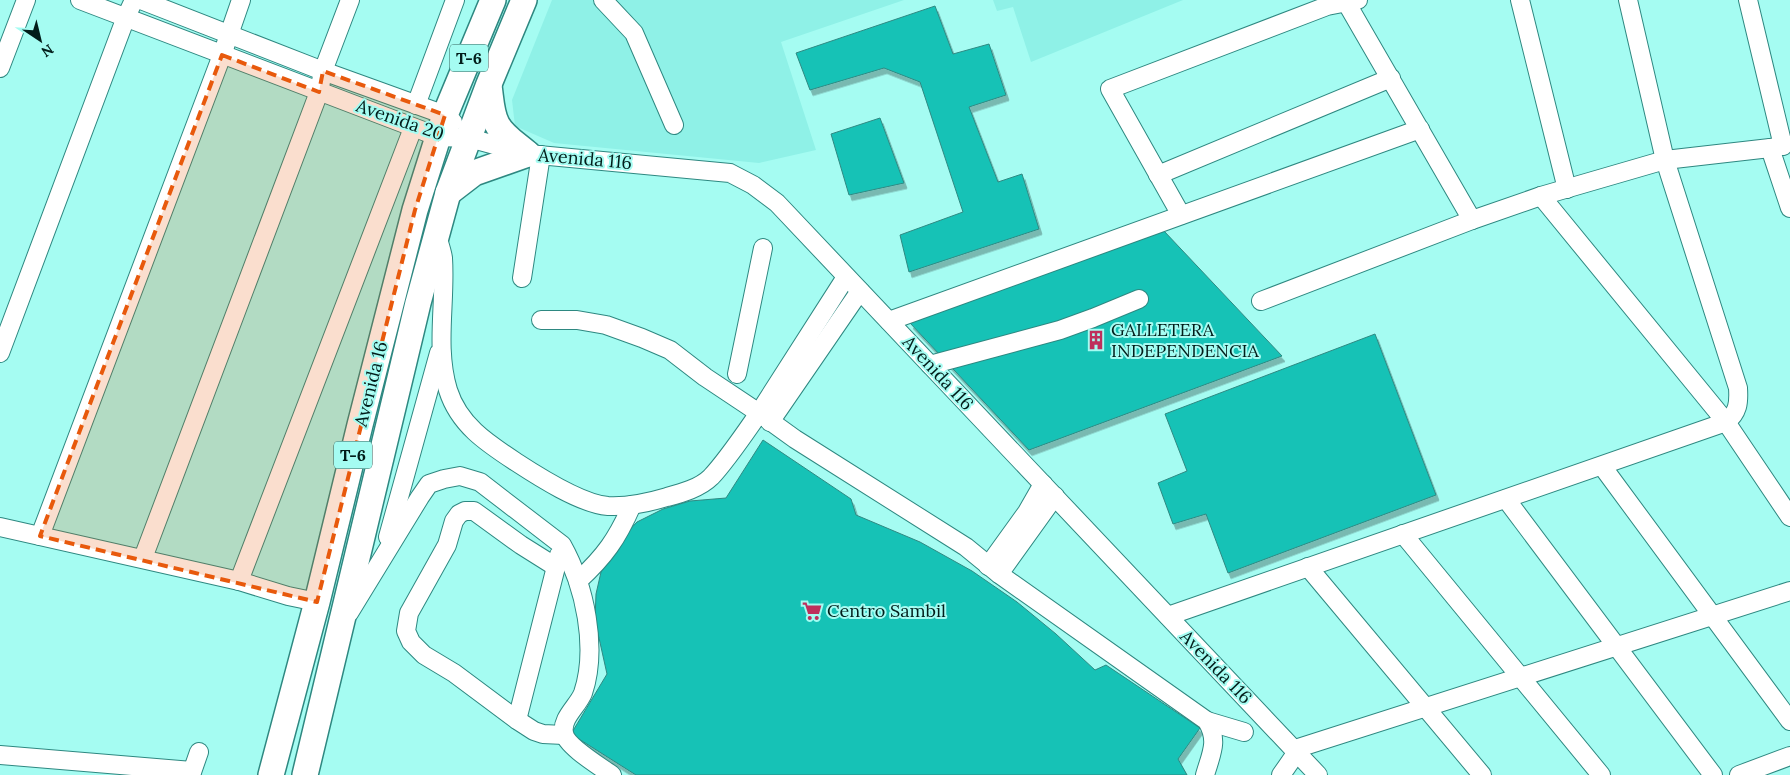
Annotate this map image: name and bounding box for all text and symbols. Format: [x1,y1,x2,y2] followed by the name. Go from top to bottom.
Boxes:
[15,15,65,65] north arrow
[38,40,57,61] text: N
[450,44,488,72] road number: T-6
[352,93,447,145] street label: Avenida 20
[536,143,633,174] street label: Avenida 116
[1111,318,1260,362] place label: GALLETERA INDEPENDENCIA
[1085,329,1107,351] building icon: GALLETERA INDEPENDENCIA
[897,330,979,415] street label: Avenida 116
[349,339,392,430] street label: Avenida 16
[334,442,372,468] road number: T-6
[827,599,946,622] place label: Centro Sambil
[801,600,823,622] supermarket icon: Centro Sambil
[1175,624,1257,708] street label: Avenida 116

